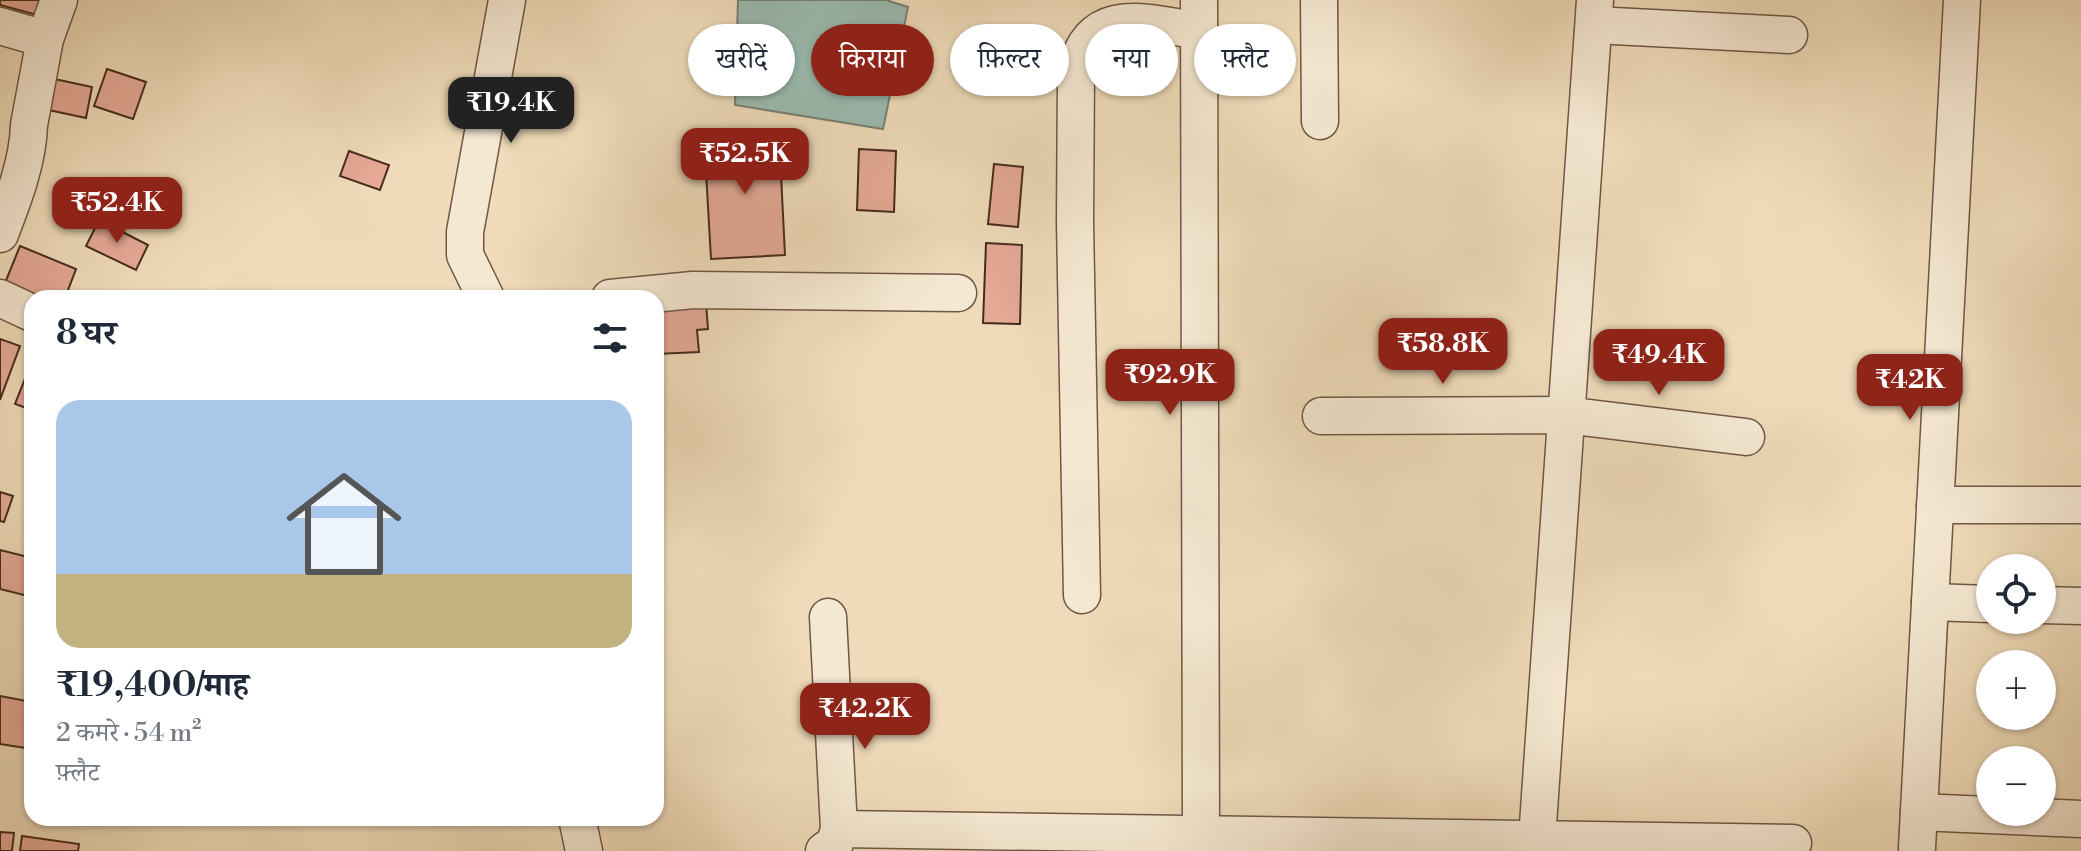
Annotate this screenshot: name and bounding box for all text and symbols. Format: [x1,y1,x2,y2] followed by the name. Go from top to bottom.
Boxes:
[688,24,795,96] chip: खरीदें
[811,24,934,96] chip: किराया
[950,24,1069,96] chip: फ़िल्टर
[1085,24,1178,96] chip: नया
[1194,24,1296,96] chip: फ़्लैट
[446,77,576,145] pin: ₹19.4K
[466,87,556,119] text: ₹19.4K
[680,128,810,196] pin: ₹52.5K
[699,138,791,170] text: ₹52.5K
[52,177,182,245] pin: ₹52.4K
[70,187,164,219] text: ₹52.4K
[56,313,117,355] text: 8 घर
[588,316,632,360] icon: filters
[1378,318,1508,386] pin: ₹58.8K
[1396,328,1490,360] text: ₹58.8K
[1594,329,1724,397] pin: ₹49.4K
[1611,339,1707,371] text: ₹49.4K
[1105,349,1235,417] pin: ₹92.9K
[1863,354,1957,422] pin: ₹42K
[1124,359,1216,391] text: ₹92.9K
[1875,364,1945,396] text: ₹42K
[272,452,416,596] icon: home
[1976,554,2056,826] map controls
[1976,554,2056,634] button: locate
[1976,650,2056,730] button: +
[56,665,249,707] text: ₹19,400/माह
[800,683,930,751] pin: ₹42.2K
[818,693,912,725] text: ₹42.2K
[56,717,201,749] text: 2 कमरे · 54 m²
[1976,746,2056,826] button: −
[56,757,99,789] text: फ़्लैट

